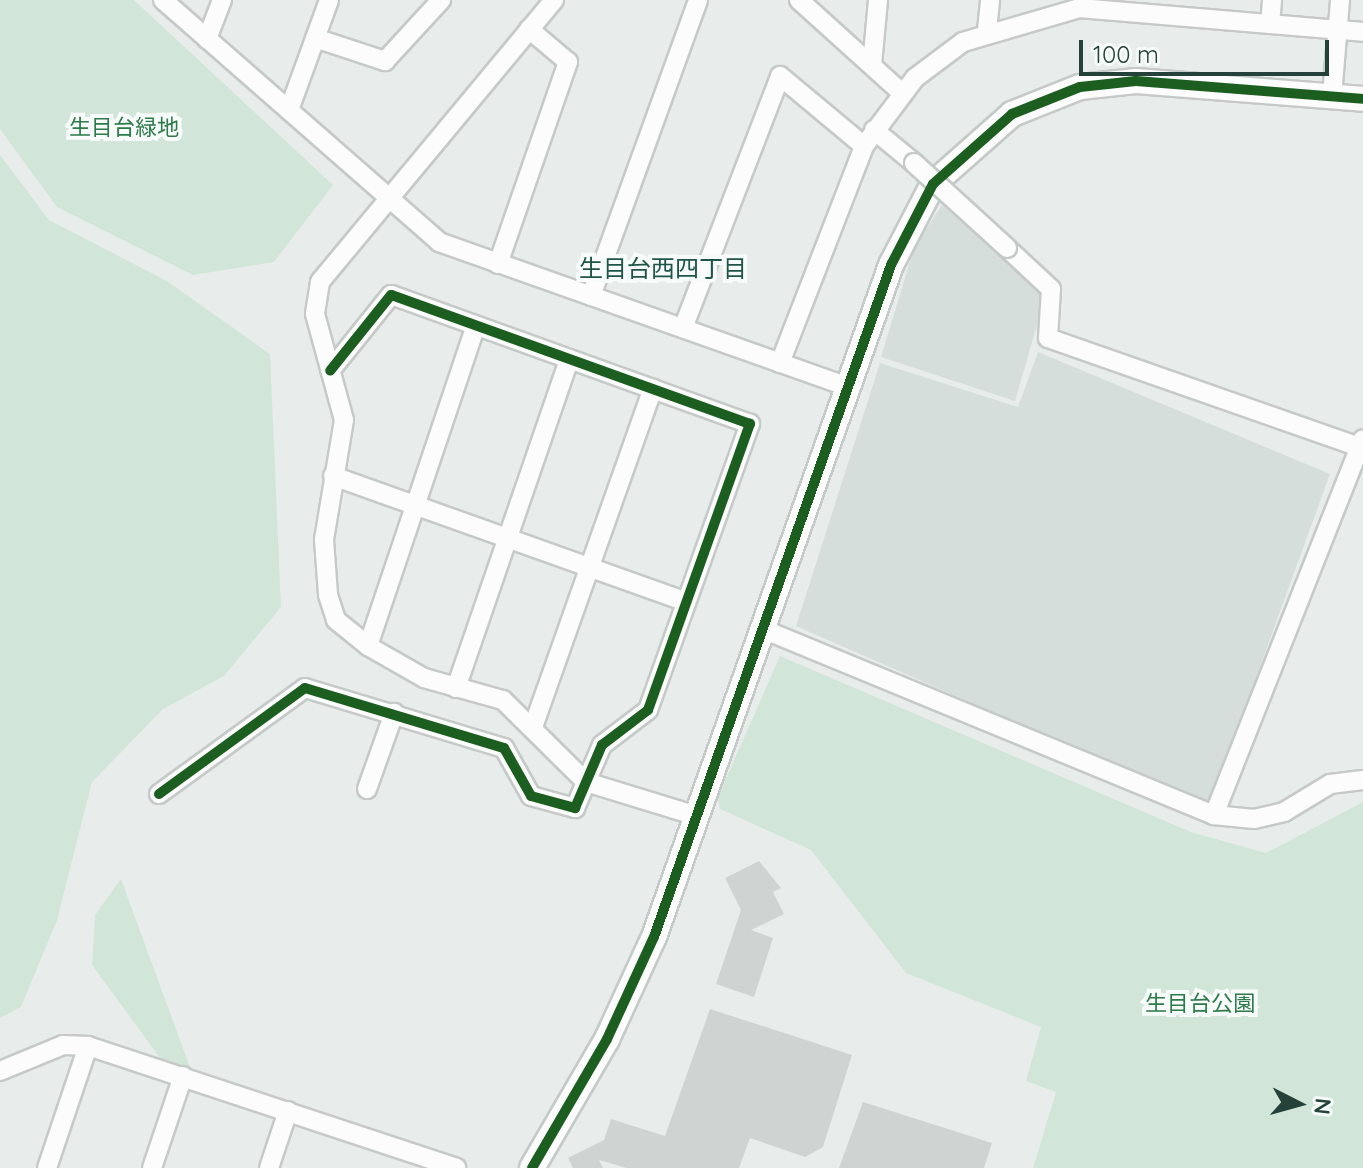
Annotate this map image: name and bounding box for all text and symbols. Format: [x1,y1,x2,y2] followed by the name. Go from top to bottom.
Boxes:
[1083,24,1333,74] scale bar
[1093,39,1159,69] text: 100 m
[69,115,179,141] park label: 生目台緑地
[579,255,747,283] district label: 生目台西四丁目
[1145,991,1255,1017] park label: 生目台公園
[1259,1064,1339,1144] north arrow
[1308,1097,1338,1116] text: N

